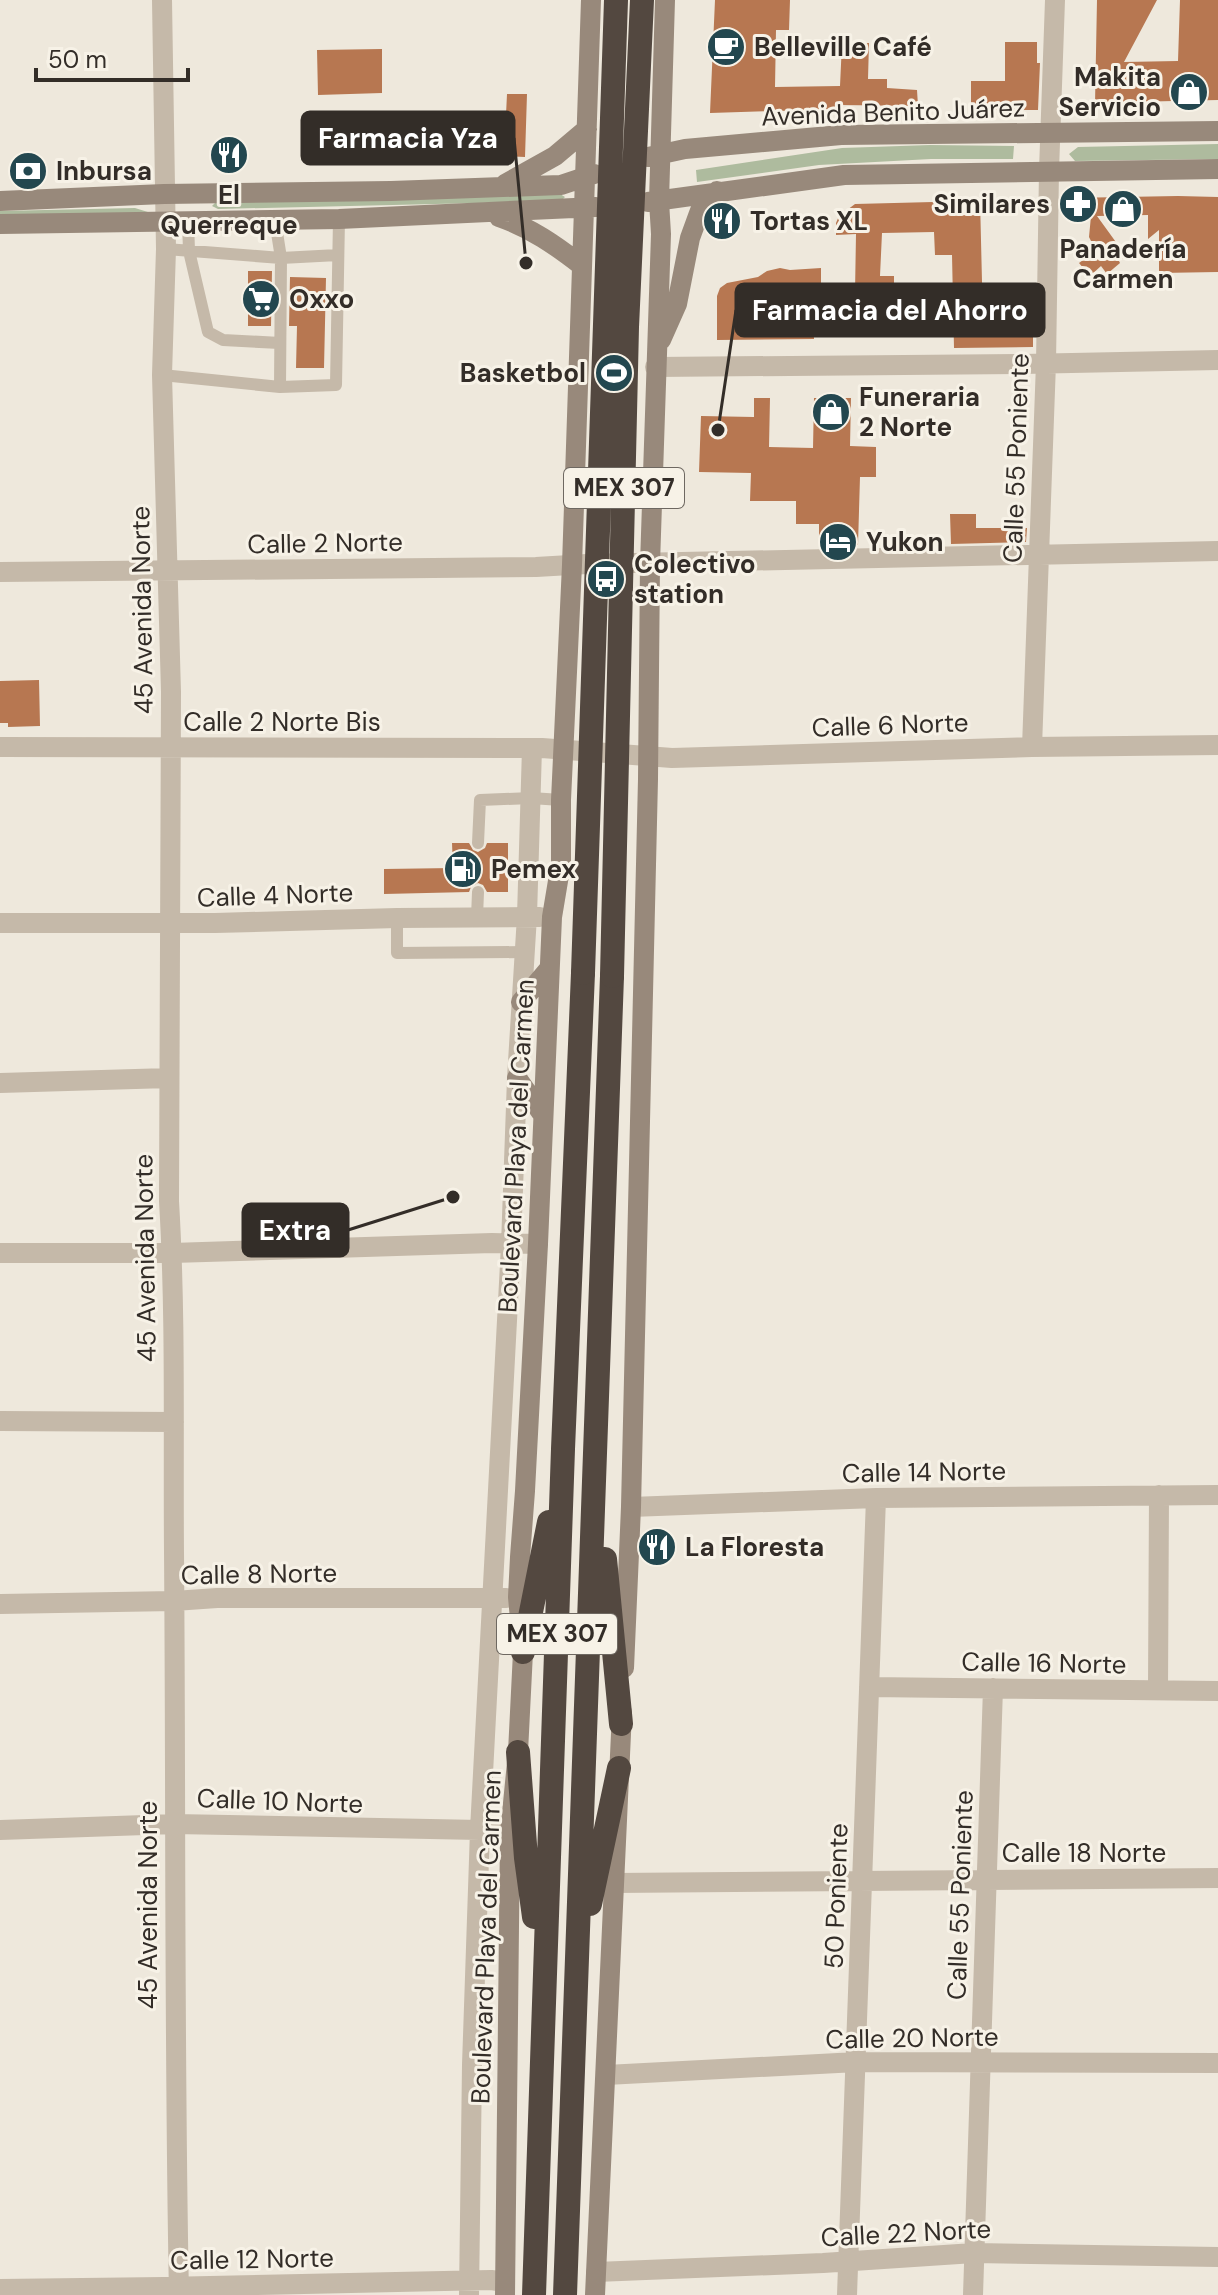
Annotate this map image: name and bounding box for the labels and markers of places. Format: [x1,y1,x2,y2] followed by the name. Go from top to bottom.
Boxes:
[705,26,747,68] cafe icon: Belleville Café
[754,30,932,64] place label: Belleville Café
[1058,60,1161,124] place label: Makita Servicio
[1168,71,1210,113] shop icon: Makita Servicio
[302,112,514,164] callout: Farmacia Yza
[208,134,250,176] restaurant icon: El Querreque
[7,150,49,192] bank icon: Inbursa
[56,154,152,188] place label: Inbursa
[160,178,298,242] place label: El Querreque
[1057,183,1099,225] pharmacy icon: Similares
[933,187,1050,221] place label: Similares
[1102,188,1144,230] shop icon: Panadería Carmen
[701,200,743,242] restaurant icon: Tortas XL
[750,204,868,238] place label: Tortas XL
[1059,232,1187,296] place label: Panadería Carmen
[240,278,282,320] supermarket icon: Oxxo
[289,282,354,316] place label: Oxxo
[736,284,1044,336] callout: Farmacia del Ahorro
[593,352,635,394] sports icon: Basketbol
[460,356,586,390] place label: Basketbol
[859,380,980,444] place label: Funeraria 2 Norte
[810,391,852,433] shop icon: Funeraria 2 Norte
[817,521,859,563] hotel icon: Yukon
[866,525,944,559] place label: Yukon
[634,547,756,611] place label: Colectivo station
[585,558,627,600] bus stop icon: Colectivo station
[442,848,484,890] fuel station icon: Pemex
[491,852,576,886] place label: Pemex
[243,1204,348,1256] callout: Extra
[636,1526,678,1568] restaurant icon: La Floresta
[685,1530,824,1564] place label: La Floresta

